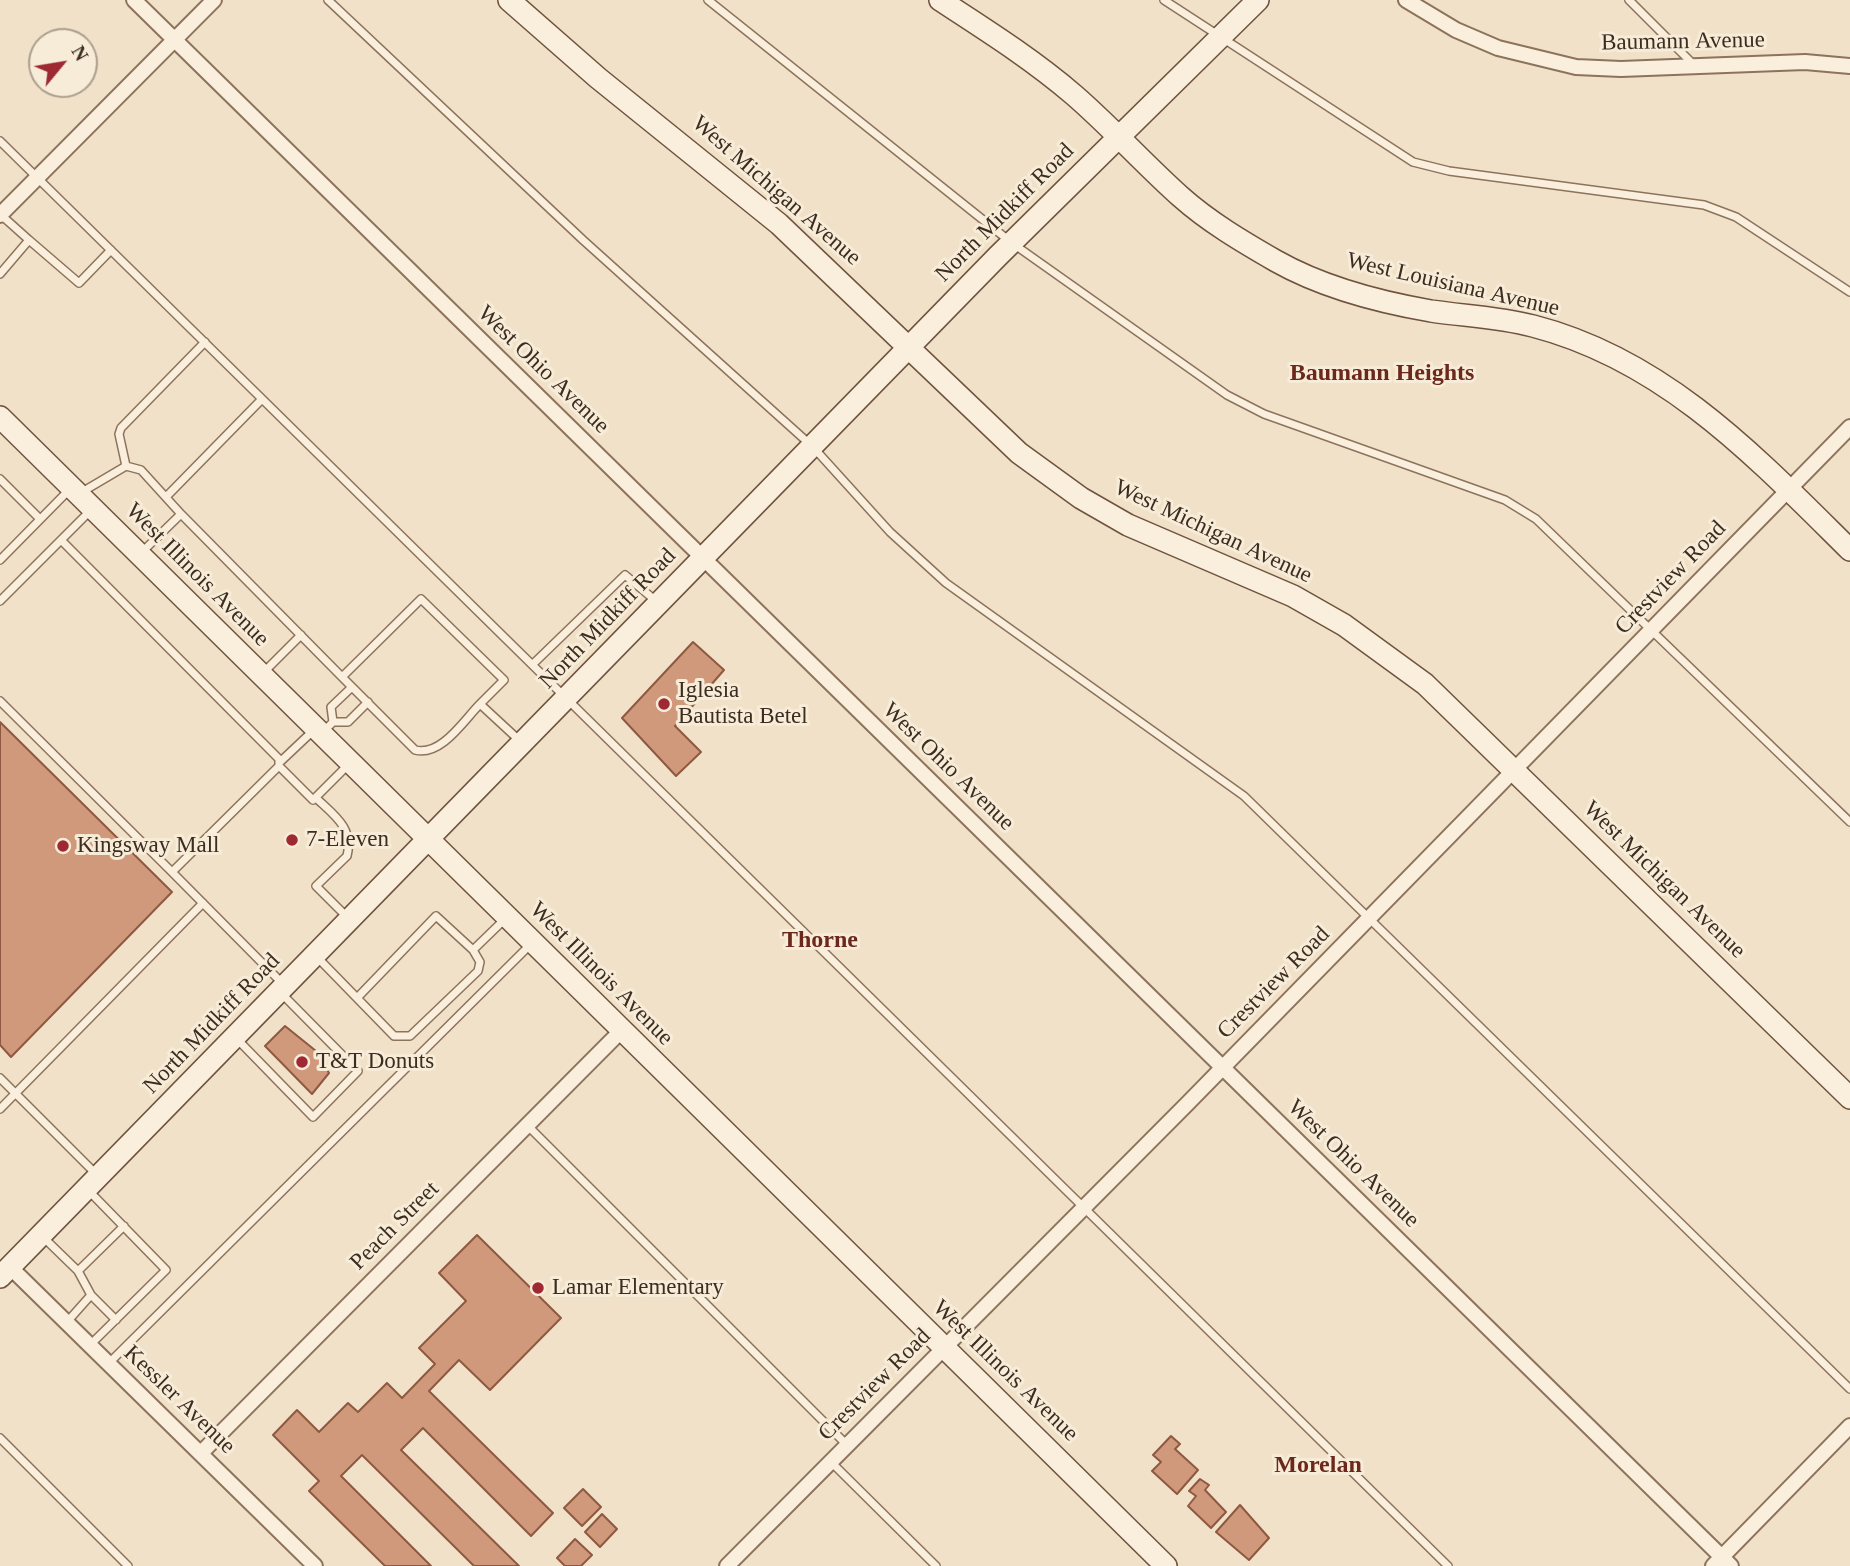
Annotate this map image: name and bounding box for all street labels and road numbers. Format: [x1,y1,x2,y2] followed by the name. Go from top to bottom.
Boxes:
[1601,27,1765,57] street label: Baumann Avenue
[686,110,866,272] street label: West Michigan Avenue
[930,138,1080,288] street label: North Midkiff Road
[1344,247,1562,323] street label: West Louisiana Avenue
[471,300,615,440] street label: West Ohio Avenue
[1110,474,1316,590] street label: West Michigan Avenue
[119,497,275,653] street label: West Illinois Avenue
[1610,515,1732,641] street label: Crestview Road
[534,543,682,695] street label: North Midkiff Road
[876,697,1020,837] street label: West Ohio Avenue
[1577,795,1751,965] street label: West Michigan Avenue
[523,896,679,1052] street label: West Illinois Avenue
[1212,921,1336,1045] street label: Crestview Road
[138,948,286,1100] street label: North Midkiff Road
[1281,1094,1425,1234] street label: West Ohio Avenue
[345,1176,445,1276] street label: Peach Street
[926,1294,1084,1448] street label: West Illinois Avenue
[813,1323,937,1447] street label: Crestview Road
[117,1340,241,1460] street label: Kessler Avenue

